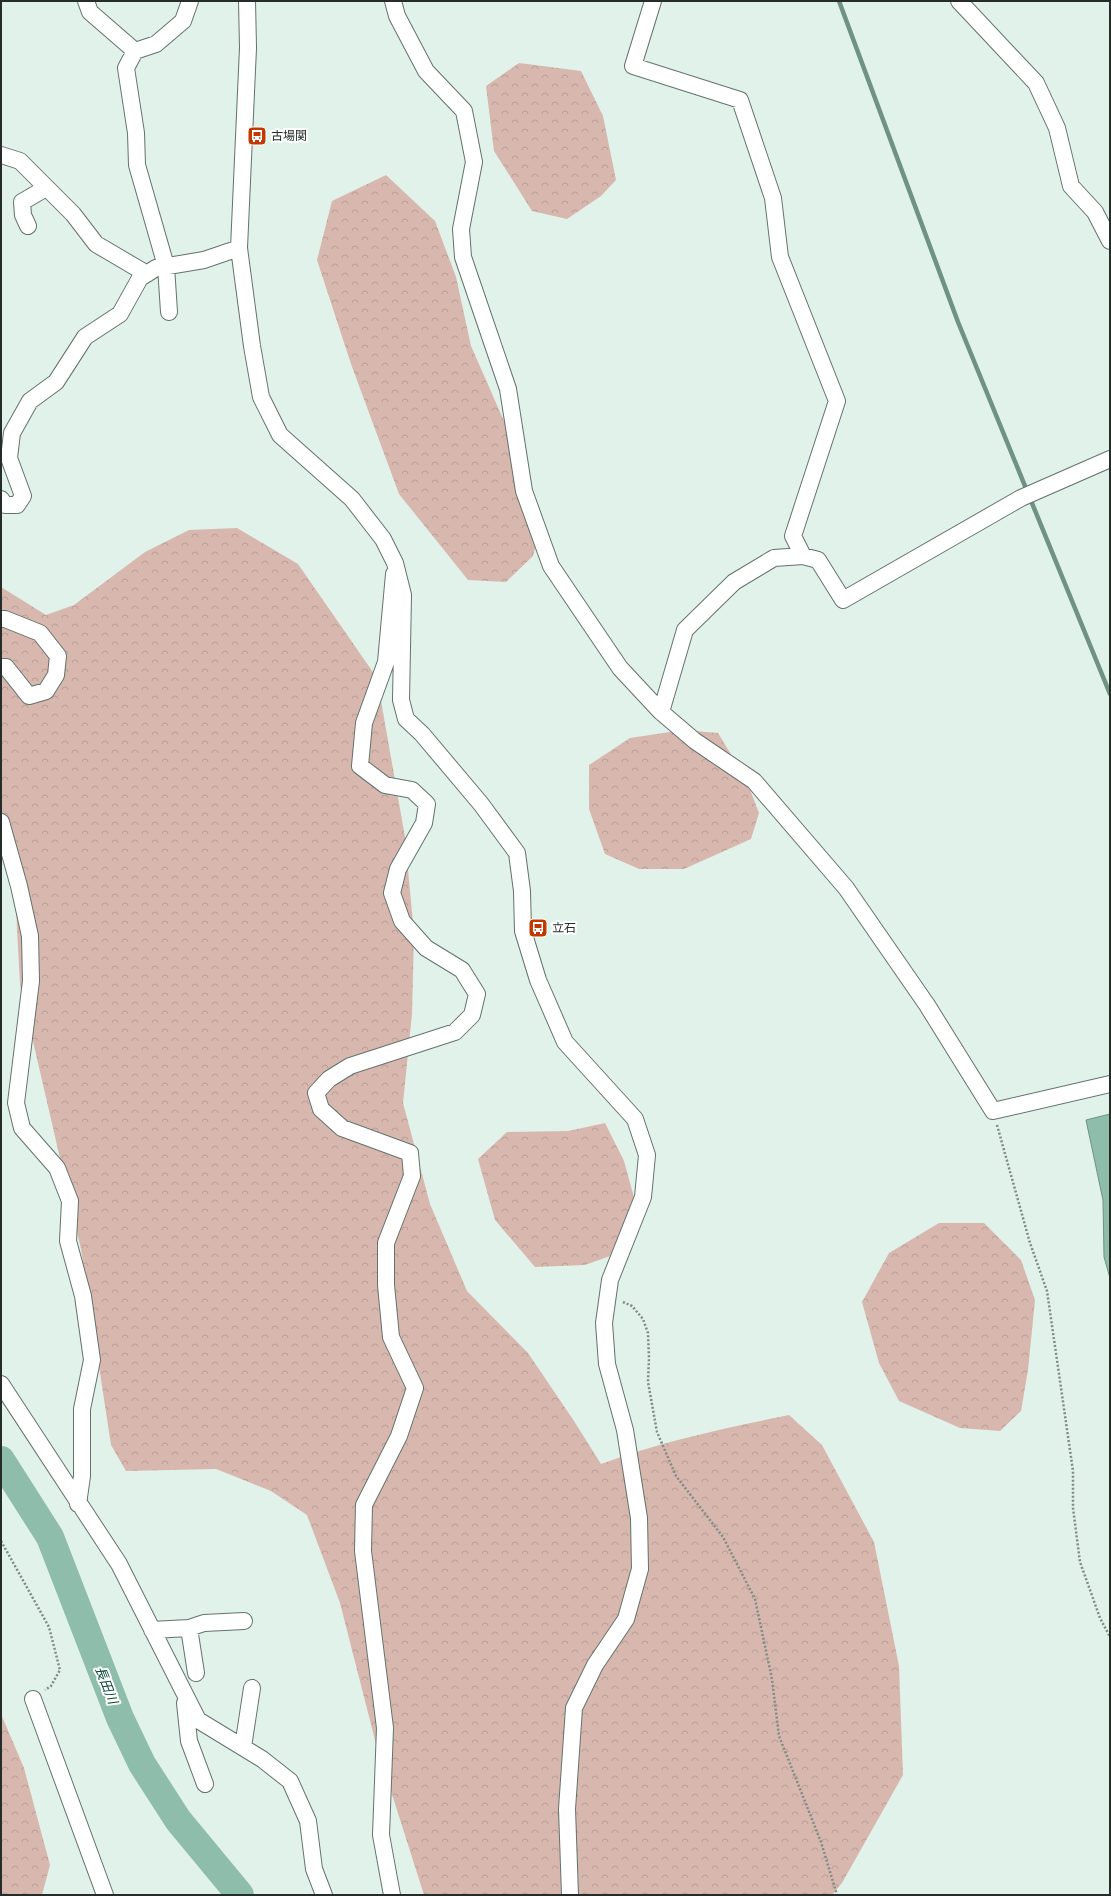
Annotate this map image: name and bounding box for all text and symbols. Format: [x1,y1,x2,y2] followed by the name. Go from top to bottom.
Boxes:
[246,125,268,147] bus stop icon: 古場関
[271,129,307,143] place label: 古場関
[527,917,549,939] bus stop icon: 立石
[552,921,576,935] place label: 立石
[93,1664,121,1708] water label: 長田川

